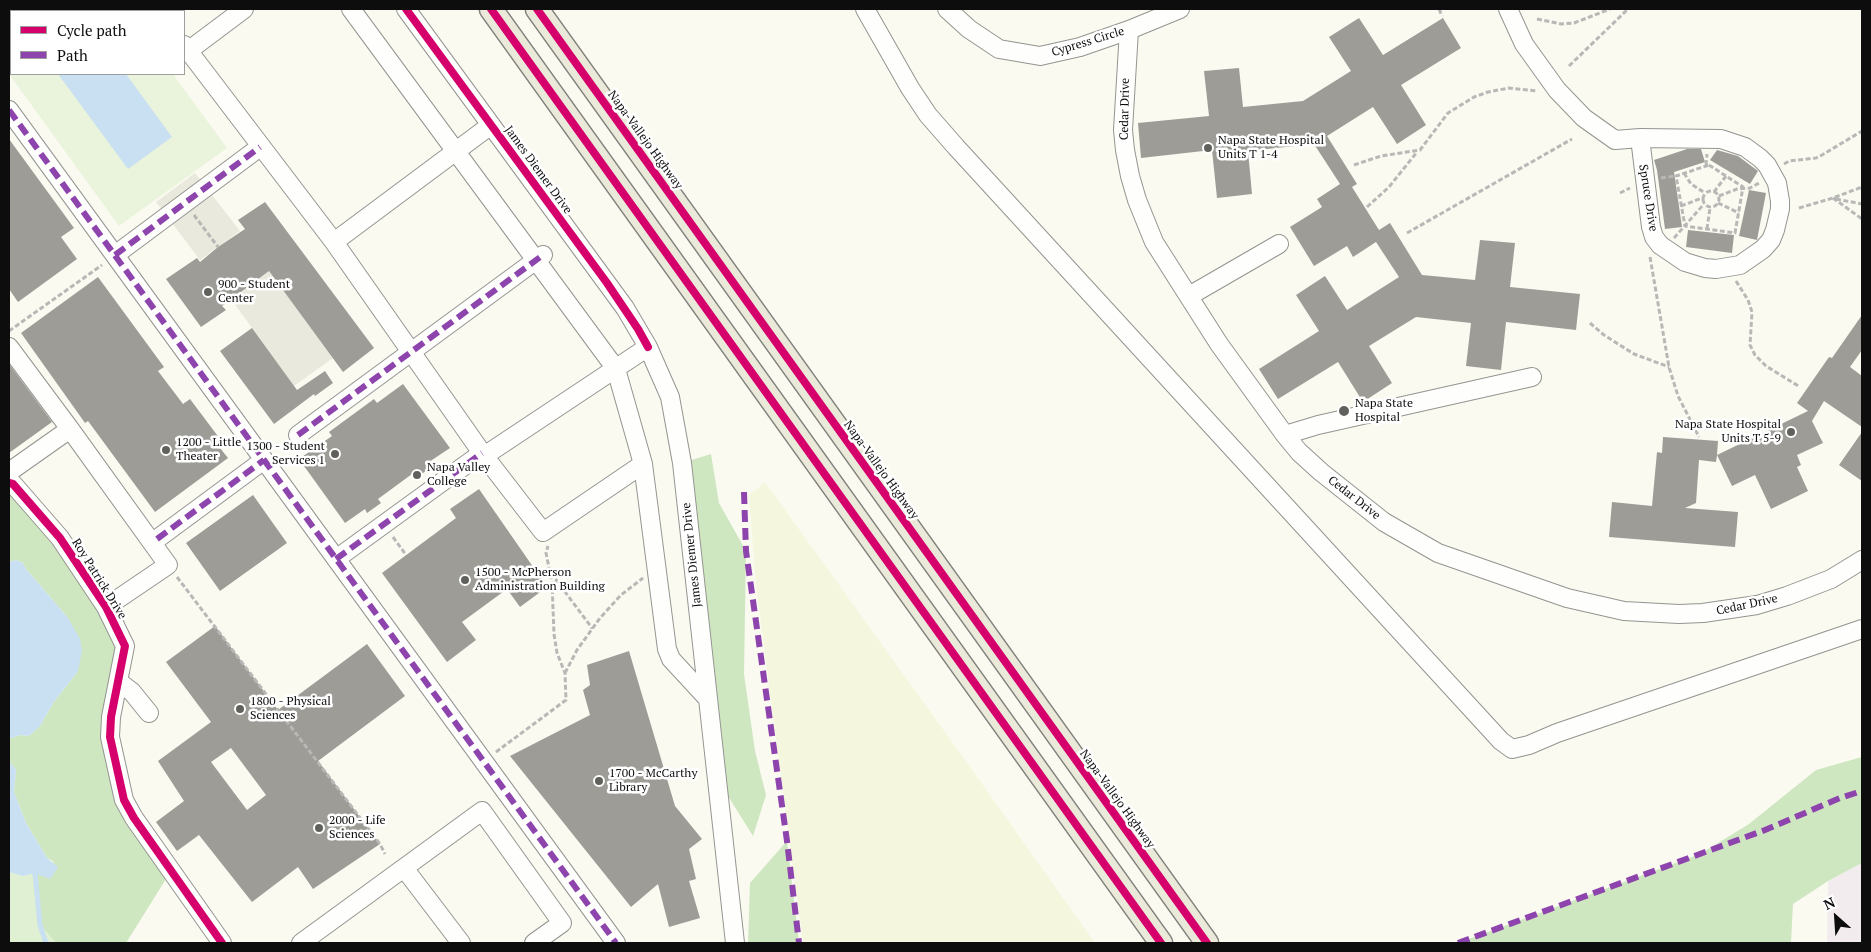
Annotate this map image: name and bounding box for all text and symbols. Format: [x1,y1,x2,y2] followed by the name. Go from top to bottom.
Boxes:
[10,10,185,75] legend
[57,20,127,40] text: Cycle path
[1050,24,1126,60] street label: Cypress Circle
[57,45,88,65] text: Path
[1117,78,1133,140] street label: Cedar Drive
[604,88,686,192] street label: Napa-Vallejo Highway
[501,123,575,217] street label: James Diemer Drive
[1218,134,1324,162] place label: Napa State Hospital Units T 1-4
[1202,142,1214,154] marker: Napa State Hospital Units T 1-4
[1636,163,1660,233] street label: Spruce Drive
[218,278,290,306] place label: 900 - Student Center
[202,286,214,298] marker: 900 - Student Center
[1355,397,1413,425] place label: Napa State Hospital
[1337,404,1351,418] marker: Napa State Hospital
[840,418,922,522] street label: Napa-Vallejo Highway
[1675,418,1781,446] place label: Napa State Hospital Units T 5-9
[1785,426,1797,438] marker: Napa State Hospital Units T 5-9
[176,436,241,464] place label: 1200 - Little Theater
[246,440,325,468] place label: 1300 - Student Services 1
[160,444,172,456] marker: 1200 - Little Theater
[329,448,341,460] marker: 1300 - Student Services 1
[427,461,490,489] place label: Napa Valley College
[411,469,423,481] marker: Napa Valley College
[1325,473,1383,523] street label: Cedar Drive
[679,502,705,608] street label: James Diemer Drive
[69,536,129,622] street label: Roy Patrick Drive
[475,566,605,594] place label: 1500 - McPherson Administration Building
[459,574,471,586] marker: 1500 - McPherson Administration Building
[1715,591,1779,619] street label: Cedar Drive
[250,695,331,723] place label: 1800 - Physical Sciences
[234,703,246,715] marker: 1800 - Physical Sciences
[1076,747,1158,851] street label: Napa-Vallejo Highway
[609,767,697,795] place label: 1700 - McCarthy Library
[593,775,605,787] marker: 1700 - McCarthy Library
[329,814,386,842] place label: 2000 - Life Sciences
[313,822,325,834] marker: 2000 - Life Sciences
[1811,892,1861,942] north arrow
[1820,892,1838,914] text: N

